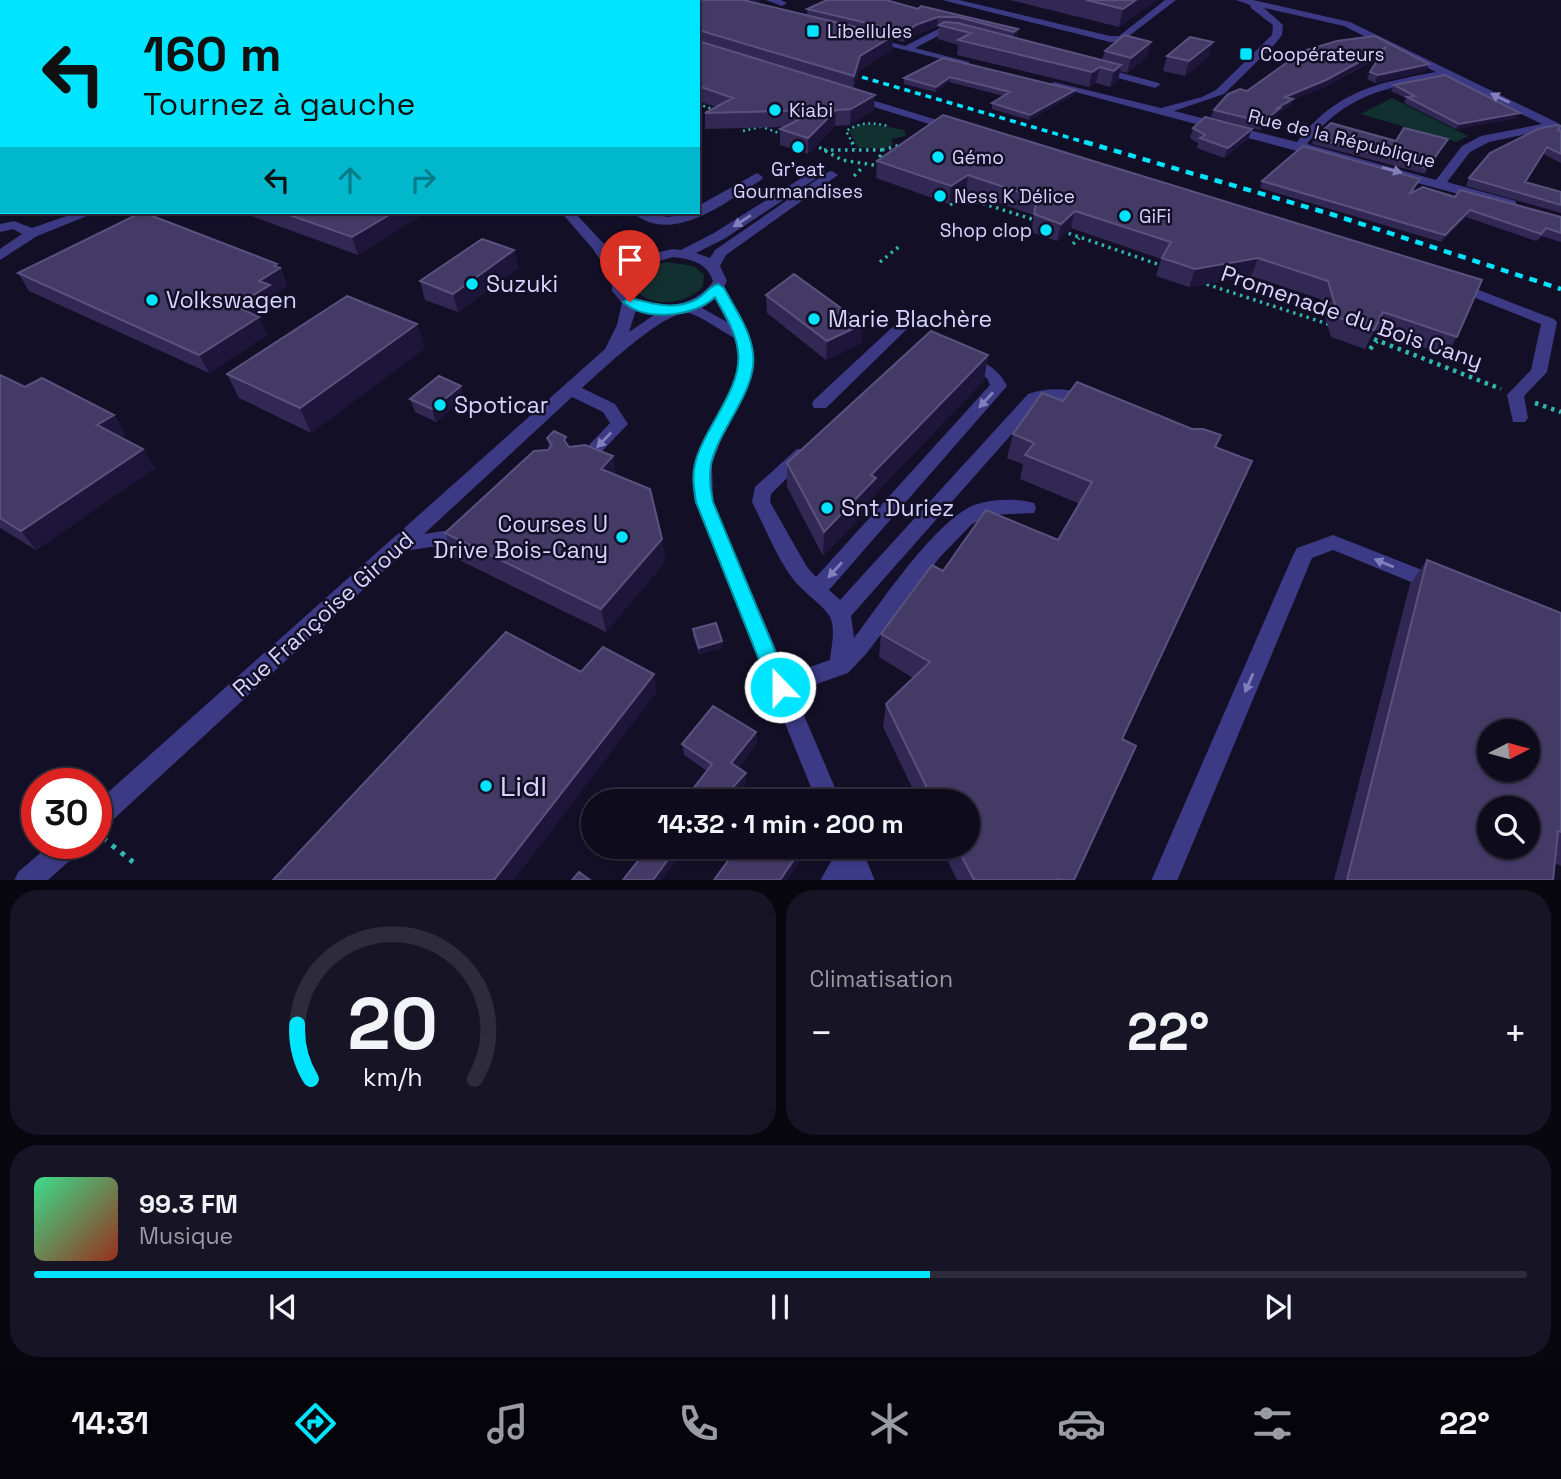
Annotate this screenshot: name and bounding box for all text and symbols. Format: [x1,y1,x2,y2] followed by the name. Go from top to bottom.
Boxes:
[827,19,912,44] place label: Libellules
[143,23,281,85] text: 160 m
[805,23,821,39] marker: Libellules
[28,28,119,119] icon: left
[1260,42,1385,67] place label: Coopérateurs
[1238,46,1254,62] marker: Coopérateurs
[143,84,415,124] text: Tournez à gauche
[1490,93,1510,104] one-way arrow
[789,98,833,123] place label: Kiabi
[767,102,783,118] marker: Kiabi
[1246,103,1438,174] street label: Rue de la République
[790,139,806,155] marker: Gr'eat Gourmandises
[952,145,1004,170] place label: Gémo
[930,149,946,165] marker: Gémo
[733,157,863,204] place label: Gr'eat Gourmandises
[258,161,296,199] icon: left
[331,161,369,199] icon: ahead
[404,161,442,199] icon: right
[1382,166,1403,176] one-way arrow
[954,184,1075,209] place label: Ness K Délice
[932,188,948,204] marker: Ness K Délice
[1139,204,1171,229] place label: GiFi
[1117,208,1133,224] marker: GiFi
[732,215,751,228] one-way arrow
[940,218,1032,243] place label: Shop clop
[1038,222,1054,238] marker: Shop clop
[600,230,660,302] pin
[611,241,649,279] icon: arrive
[1217,258,1487,376] street label: Promenade du Bois Cany
[486,269,558,299] place label: Suzuki
[464,276,480,292] marker: Suzuki
[166,285,297,315] place label: Volkswagen
[144,292,160,308] marker: Volkswagen
[828,304,992,334] place label: Marie Blachère
[806,311,822,327] marker: Marie Blachère
[454,390,549,420] place label: Spoticar
[979,391,995,408] one-way arrow
[432,397,448,413] marker: Spoticar
[597,431,613,448] one-way arrow
[841,493,954,523] place label: Snt Duriez
[819,500,835,516] marker: Snt Duriez
[433,509,608,565] place label: Courses U Drive Bois-Cany
[226,525,420,703] street label: Rue Françoise Giroud
[614,529,630,545] marker: Courses U Drive Bois-Cany
[1374,558,1395,569] one-way arrow
[827,561,843,579] one-way arrow
[743,650,817,724] position arrow
[1243,673,1254,694] one-way arrow
[1477,719,1540,782] north arrow
[1477,719,1540,859] map controls
[21,768,112,859] speed limit sign: 30
[500,768,547,804] place label: Lidl
[478,778,494,794] marker: Lidl
[1477,796,1540,859] button: search
[657,807,904,841] text: 14:32 · 1 min · 200 m
[810,964,953,994] text: Climatisation
[348,977,438,1070] text: 20
[1127,999,1209,1065] text: 22°
[810,1009,833,1057] text: −
[1503,1009,1527,1057] text: +
[363,1060,423,1092] text: km/h
[139,1187,238,1221] text: 99.3 FM
[139,1221,233,1251] text: Musique
[264,1288,302,1326] icon: previous
[761,1288,799,1326] icon: pause
[1259,1288,1297,1326] icon: next
[291,1399,340,1448] icon: directions
[483,1399,532,1448] icon: music
[674,1399,723,1448] icon: phone
[865,1399,914,1448] icon: climate
[1057,1399,1106,1448] icon: car
[1248,1399,1297,1448] icon: filters
[71,1403,149,1443] text: 14:31
[1439,1403,1490,1443] text: 22°

